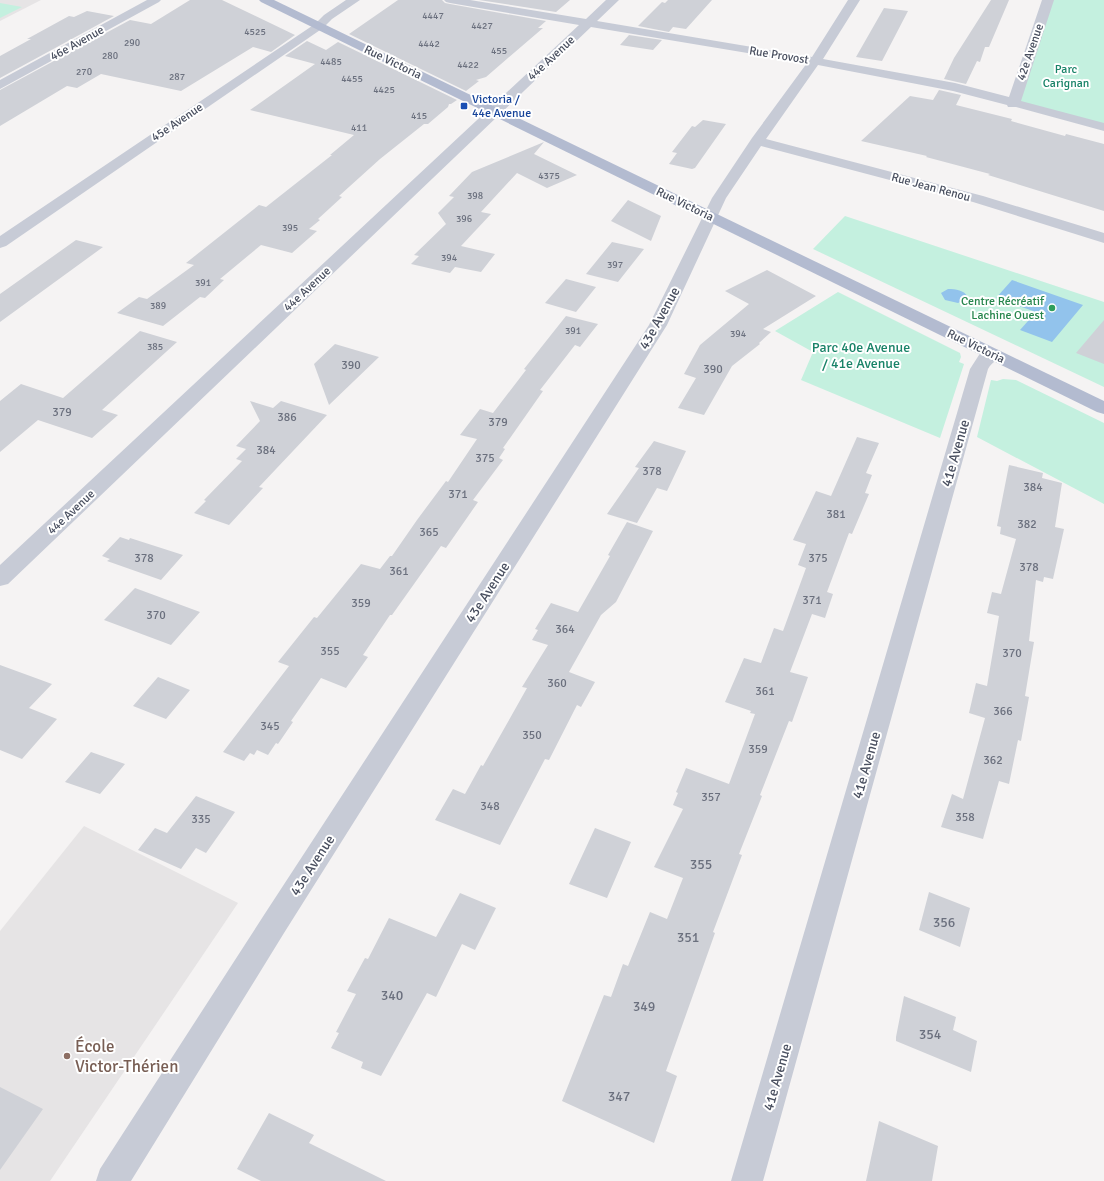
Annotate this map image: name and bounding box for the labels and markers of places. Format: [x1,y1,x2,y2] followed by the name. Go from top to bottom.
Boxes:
[472,92,531,121] place label: Victoria / 44e Avenue
[459,101,469,111] marker: Victoria / 44e Avenue
[961,294,1045,323] place label: Centre Récréatif Lachine Ouest
[1047,303,1057,313] marker: Centre Récréatif Lachine Ouest
[75,1036,178,1077] place label: École Victor-Thérien
[62,1051,72,1061] marker: École Victor-Thérien

